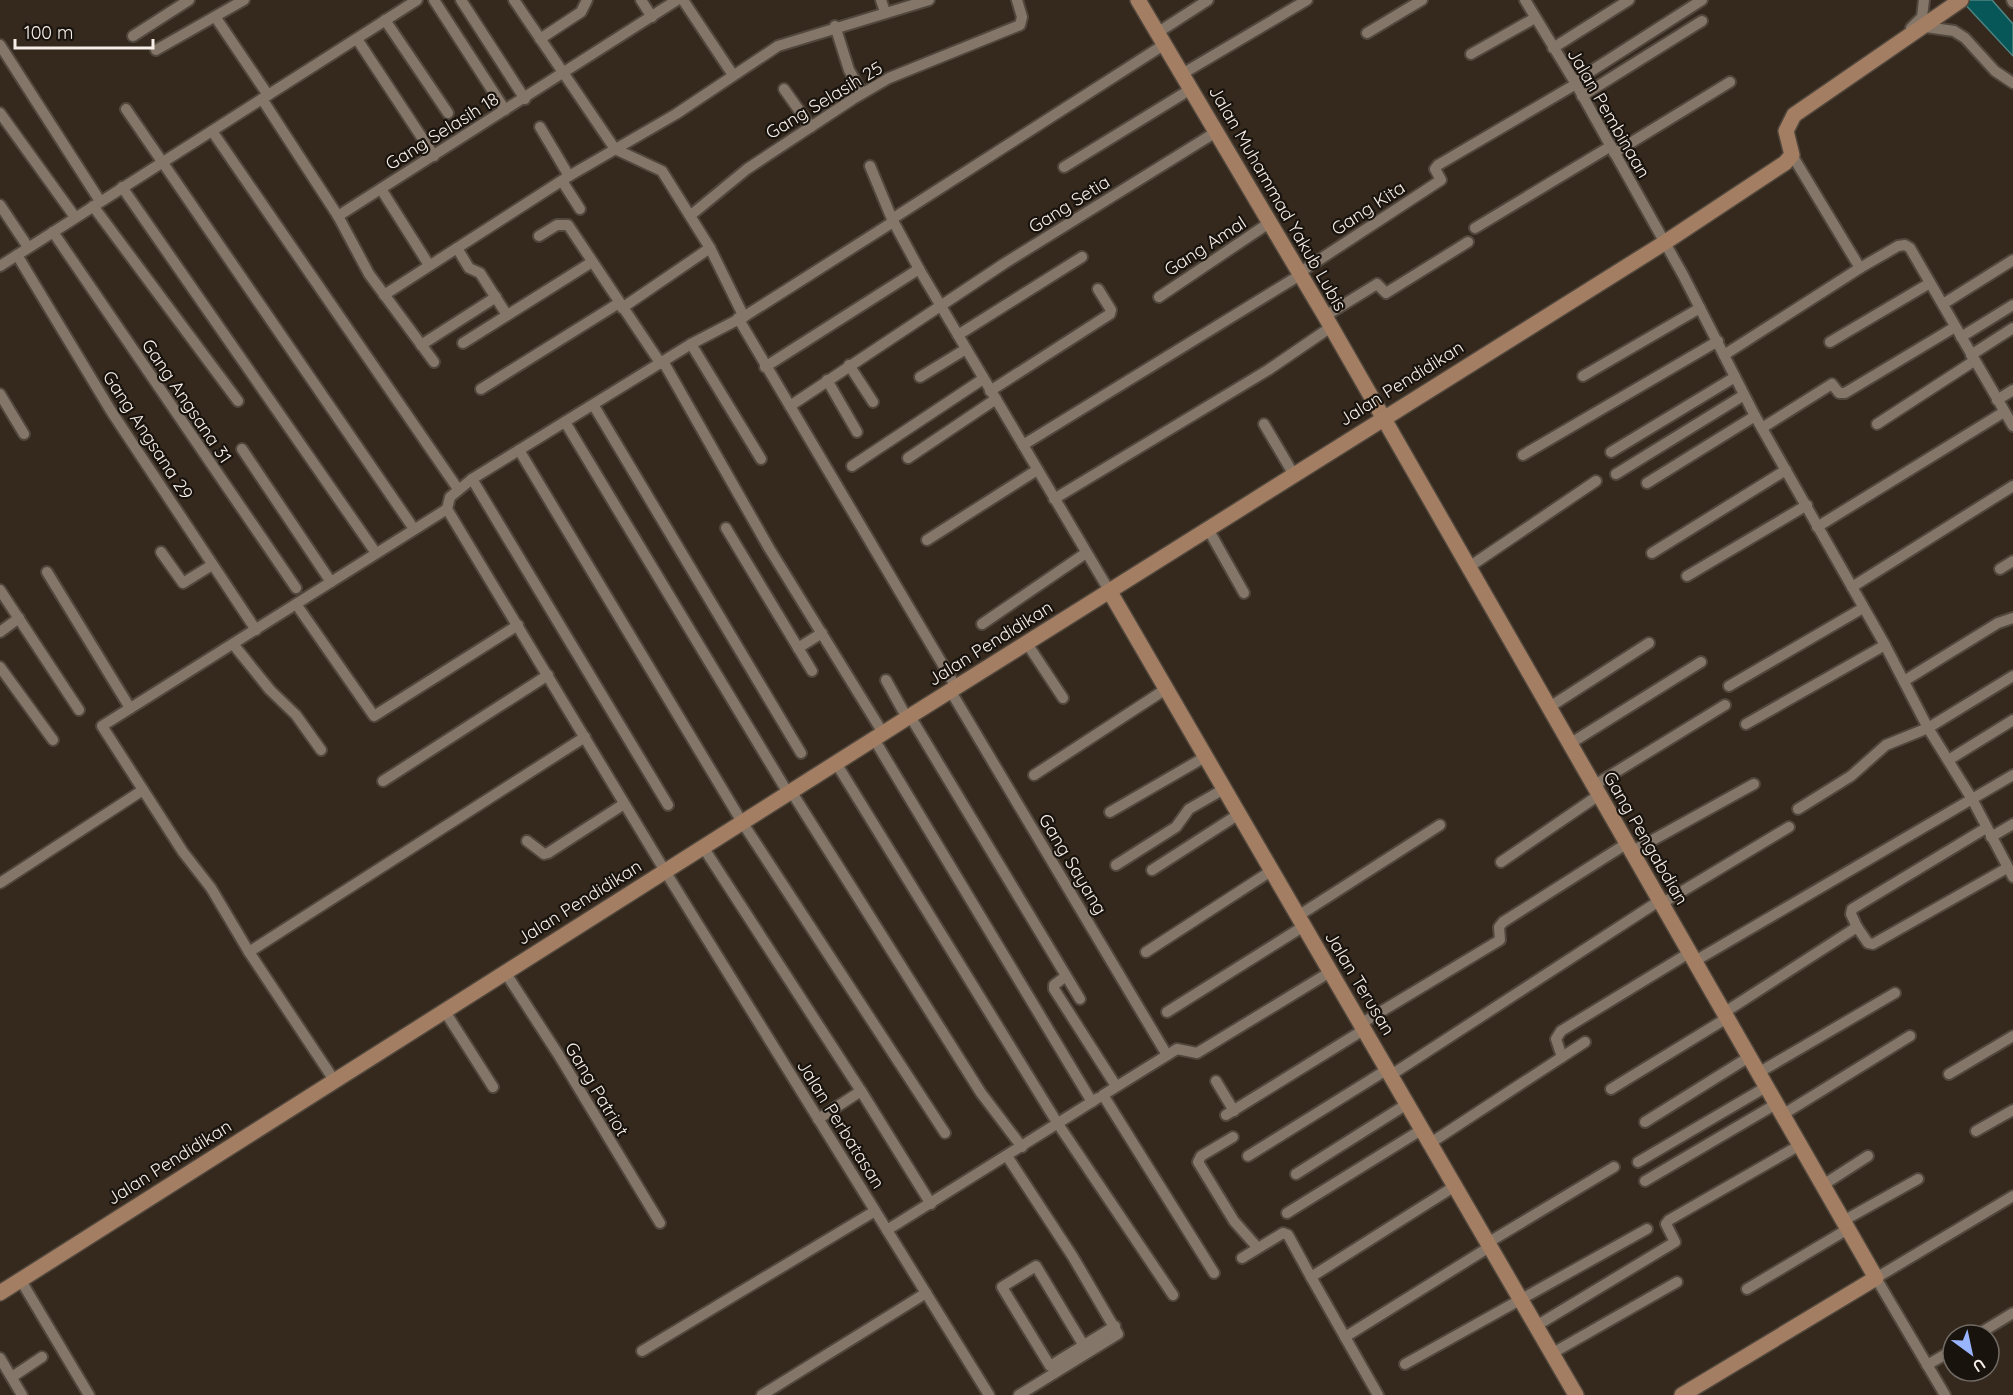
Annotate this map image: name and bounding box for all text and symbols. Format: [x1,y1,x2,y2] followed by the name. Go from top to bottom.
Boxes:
[15,12,153,50] scale bar
[24,21,73,44] text: 100 m
[1562,44,1656,182] street label: Jalan Pembinaan
[761,56,887,144] street label: Gang Selasih 25
[1204,81,1352,315] street label: Jalan Muhammad Yakub Lubis
[381,87,503,175] street label: Gang Selasih 18
[1024,170,1114,238] street label: Gang Setia
[1327,176,1409,240] street label: Gang Kita
[1160,211,1250,281] street label: Gang Amal
[137,334,237,468] street label: Gang Angsana 31
[1334,335,1468,431] street label: Jalan Pendidikan
[98,366,198,504] street label: Gang Angsana 29
[923,595,1057,691] street label: Jalan Pendidikan
[1598,767,1694,909] street label: Gang Pengabdian
[1034,809,1112,919] street label: Gang Sayang
[512,854,646,950] street label: Jalan Pendidikan
[1320,927,1400,1039] street label: Jalan Terusan
[560,1038,634,1140] street label: Gang Patriot
[792,1055,890,1193] street label: Jalan Perbatasan
[102,1114,236,1210] street label: Jalan Pendidikan
[1941,1323,2001,1383] north arrow
[1969,1354,1989,1377] text: U

